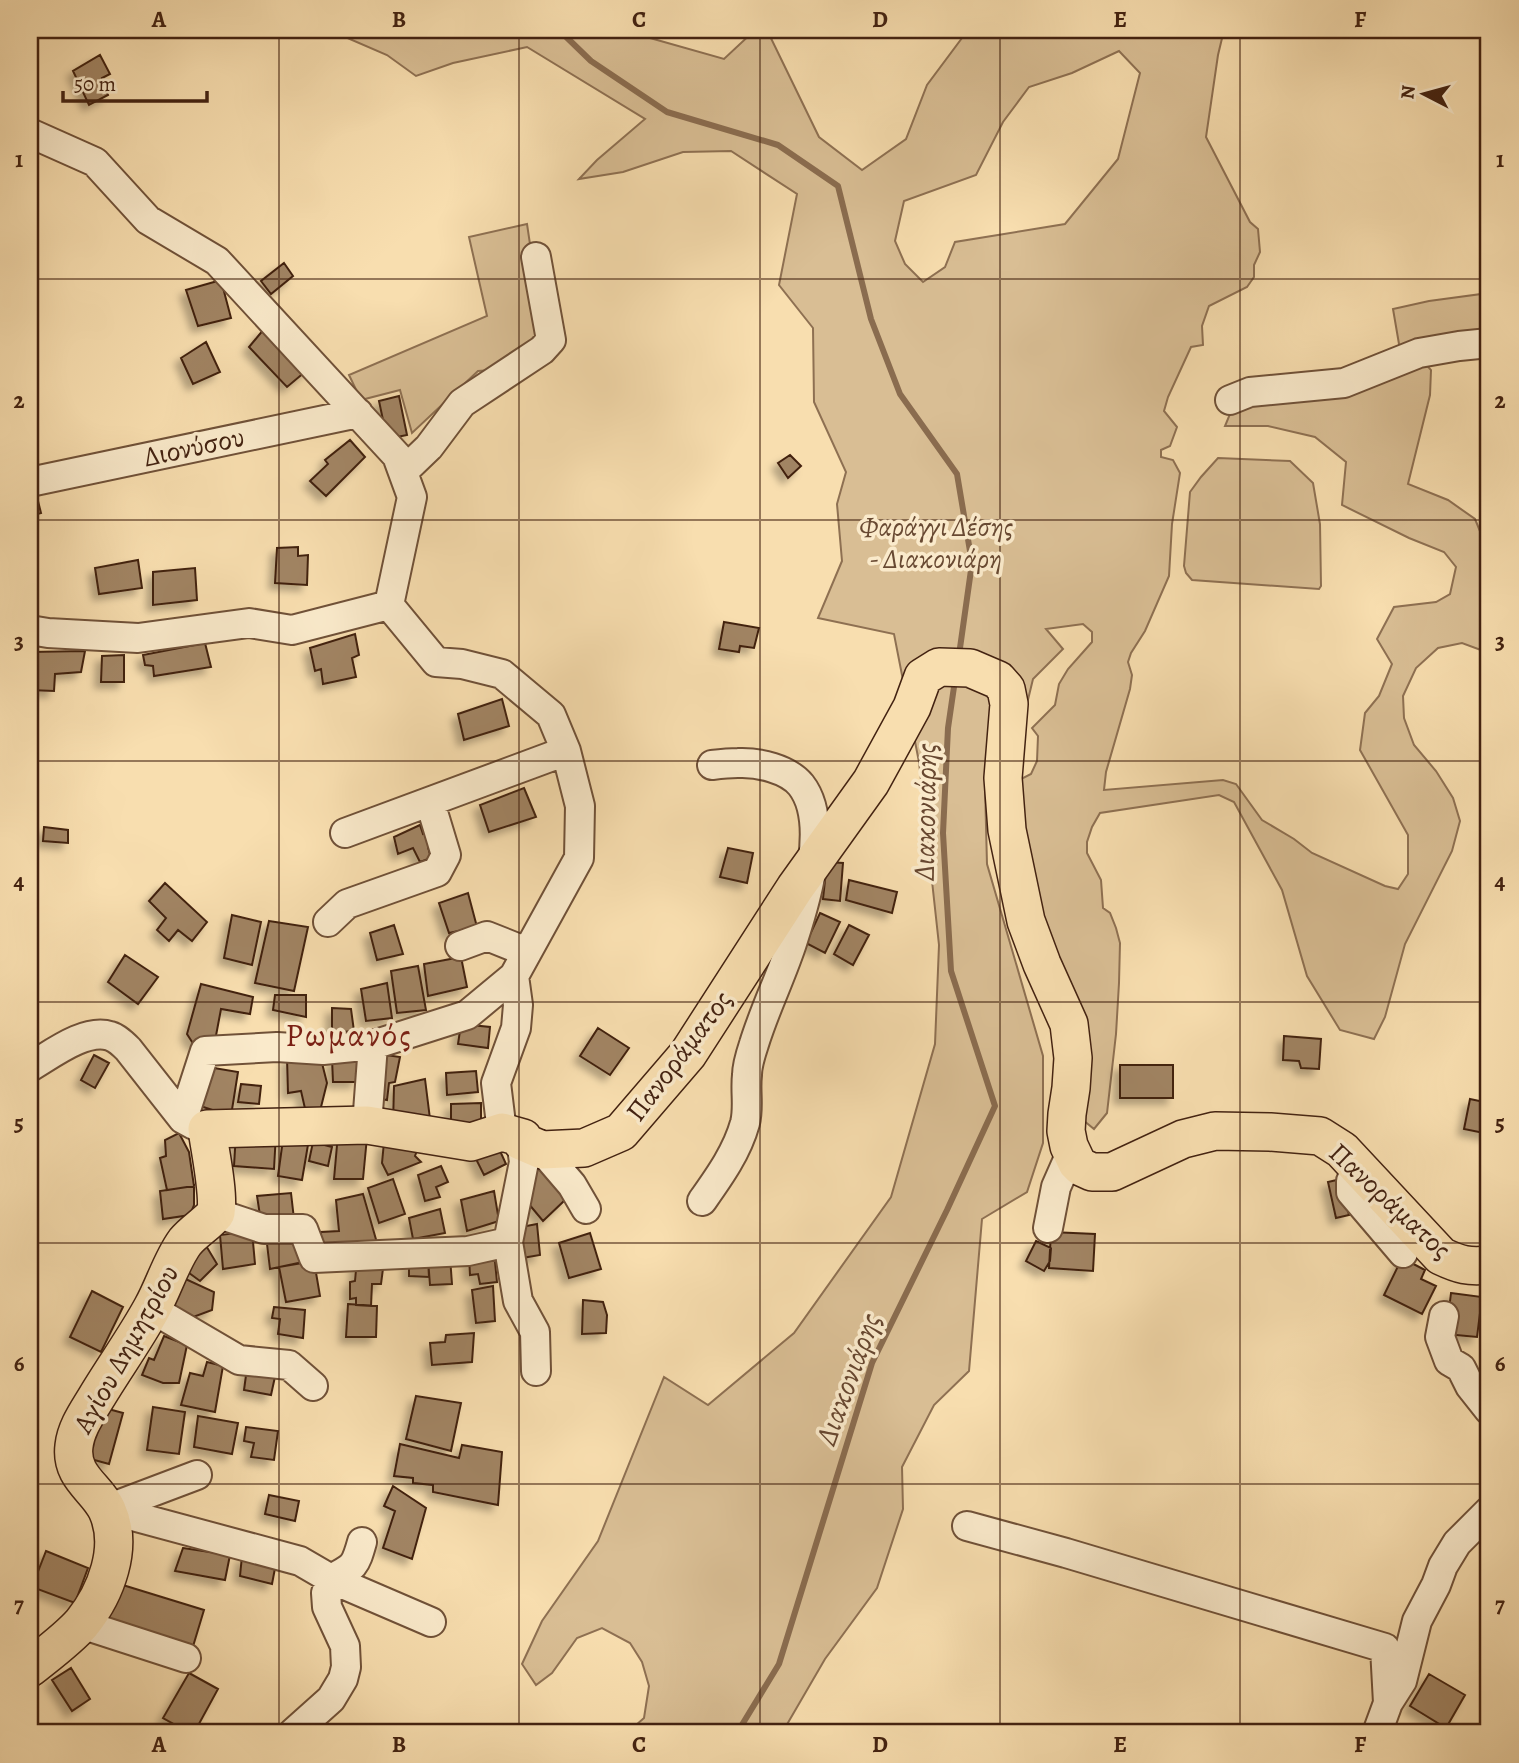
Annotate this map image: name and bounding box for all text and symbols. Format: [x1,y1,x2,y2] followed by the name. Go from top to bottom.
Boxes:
[151,4,167,35] text: A
[392,4,406,35] text: B
[632,4,646,35] text: C
[872,4,888,35] text: D
[1113,4,1127,35] text: E
[1354,4,1367,35] text: F
[63,60,206,104] scale bar
[1390,60,1460,130] north arrow
[74,70,116,98] text: 50 m
[1394,84,1422,101] text: N
[15,144,23,175] text: 1
[1496,144,1504,175] text: 1
[13,385,25,416] text: 2
[1494,385,1506,416] text: 2
[140,418,248,476] street label: Διονύσου
[859,508,1013,578] park label: Φαράγγι Δέσης - Διακονιάρη
[14,626,24,657] text: 3
[1495,626,1505,657] text: 3
[904,743,946,882] water label: Διακονιάρης
[14,866,25,897] text: 4
[1495,866,1506,897] text: 4
[617,983,741,1129] street label: Πανοράματος
[285,1013,413,1057] district label: Ρωμανός
[14,1107,24,1138] text: 5
[1495,1107,1505,1138] text: 5
[1320,1134,1460,1268] street label: Πανοράματος
[64,1258,188,1441] street label: Αγίου Δημητρίου
[805,1307,890,1451] water label: Διακονιάρης
[14,1348,25,1379] text: 6
[1495,1348,1506,1379] text: 6
[14,1589,24,1620] text: 7
[1495,1589,1505,1620] text: 7
[151,1729,167,1760] text: A
[392,1729,406,1760] text: B
[632,1729,646,1760] text: C
[872,1729,888,1760] text: D
[1113,1729,1127,1760] text: E
[1354,1729,1367,1760] text: F

